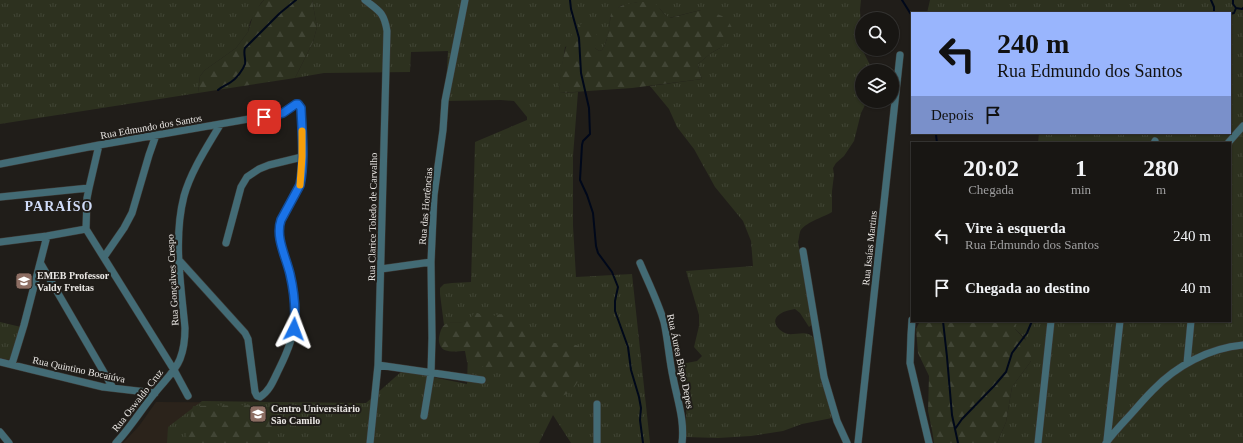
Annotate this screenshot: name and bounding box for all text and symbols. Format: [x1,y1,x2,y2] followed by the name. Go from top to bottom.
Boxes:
[855,12,899,108] map controls
[855,12,899,56] button: search
[931,28,983,80] icon: left
[997,28,1069,59] text: 240 m
[997,61,1183,81] text: Rua Edmundo dos Santos
[855,64,899,108] button: layers
[247,100,281,134] pin
[982,104,1004,126] icon: arrive
[253,106,275,128] icon: arrive
[931,107,974,123] text: Depois
[99,112,203,141] street label: Rua Edmundo dos Santos
[366,153,379,281] street label: Rua Clarice Toledo de Carvalho
[963,155,1019,181] text: 20:02
[1075,155,1087,181] text: 1
[1143,155,1179,181] text: 280
[417,167,434,245] street label: Rua das Hortências
[968,182,1014,197] text: Chegada
[1071,182,1091,197] text: min
[1156,182,1166,197] text: m
[25,198,93,214] district label: PARAÍSO
[860,210,879,286] street label: Rua Isaías Martins
[965,220,1066,236] text: Vire à esquerda
[931,225,953,247] icon: left
[1173,228,1211,244] text: 240 m
[165,234,180,326] street label: Rua Gonçalves Crespo
[965,237,1099,252] text: Rua Edmundo dos Santos
[37,270,110,293] place label: EMEB Professor Valdy Freitas
[14,271,34,291] school or university icon: EMEB Professor Valdy Freitas
[931,277,953,299] icon: arrive
[965,280,1090,296] text: Chegada ao destino
[1181,280,1211,296] text: 40 m
[273,308,315,350] position arrow
[665,313,696,409] street label: Rua Áurea Bispo Depes
[32,354,127,385] street label: Rua Quintino Bocaiúva
[110,367,165,434] street label: Rua Oswaldo Cruz
[271,403,360,426] place label: Centro Universitário São Camilo
[248,404,268,424] school or university icon: Centro Universitário São Camilo

